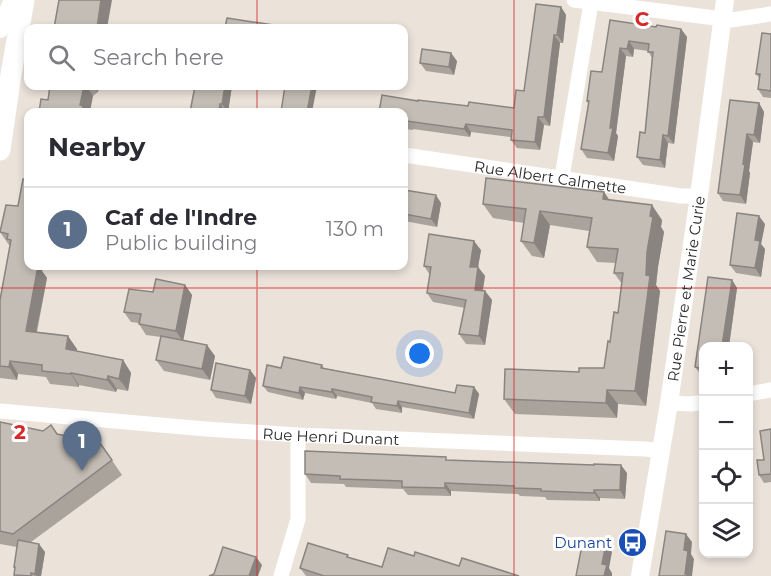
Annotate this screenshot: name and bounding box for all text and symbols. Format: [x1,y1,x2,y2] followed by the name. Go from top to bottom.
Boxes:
[635,7,650,31] text: C
[24,24,408,90] search box
[45,41,78,74] icon: search
[93,44,224,71] text: Search here
[48,131,145,163] text: Nearby
[473,156,628,197] street label: Rue Albert Calmette
[663,195,708,383] street label: Rue Pierre et Marie Curie
[105,204,257,231] text: Caf de l'Indre
[64,217,71,241] text: 1
[326,217,384,241] text: 130 m
[105,231,258,255] text: Public building
[405,339,434,368] your location
[699,342,753,558] map controls
[699,342,753,396] button: +
[699,396,753,450] button: −
[14,420,26,444] text: 2
[62,422,101,471] pin: 1
[262,423,400,449] street label: Rue Henri Dunant
[699,450,753,504] button: locate
[699,504,753,558] button: layers
[617,526,649,558] bus stop icon: Dunant
[554,533,612,552] place label: Dunant

